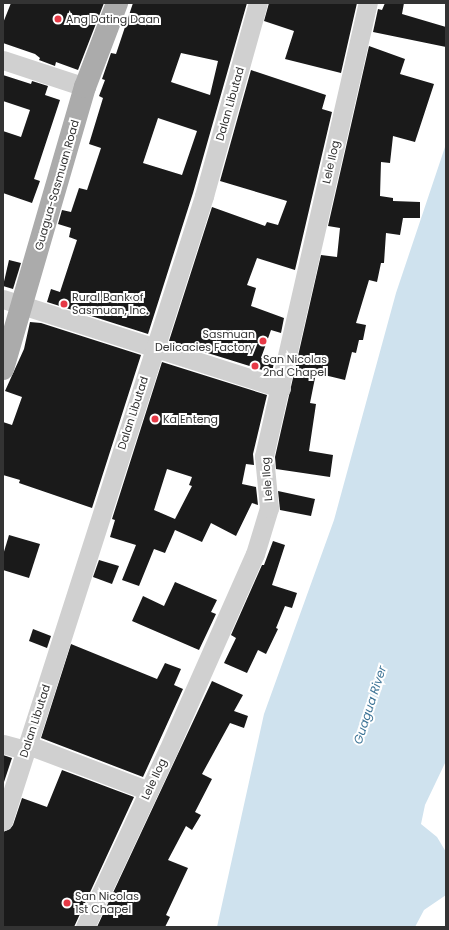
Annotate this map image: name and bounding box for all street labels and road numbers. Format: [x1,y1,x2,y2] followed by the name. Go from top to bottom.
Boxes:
[213,66,247,142] street label: Dalan Libutad
[32,118,82,252] street label: Guagua-Sasmuan Road
[320,139,342,185] street label: Lele Ilog
[115,375,151,451] street label: Dalan Libutad
[259,457,275,501] street label: Lele Ilog
[17,683,53,759] street label: Dalan Libutad
[139,756,169,802] street label: Lele Ilog

